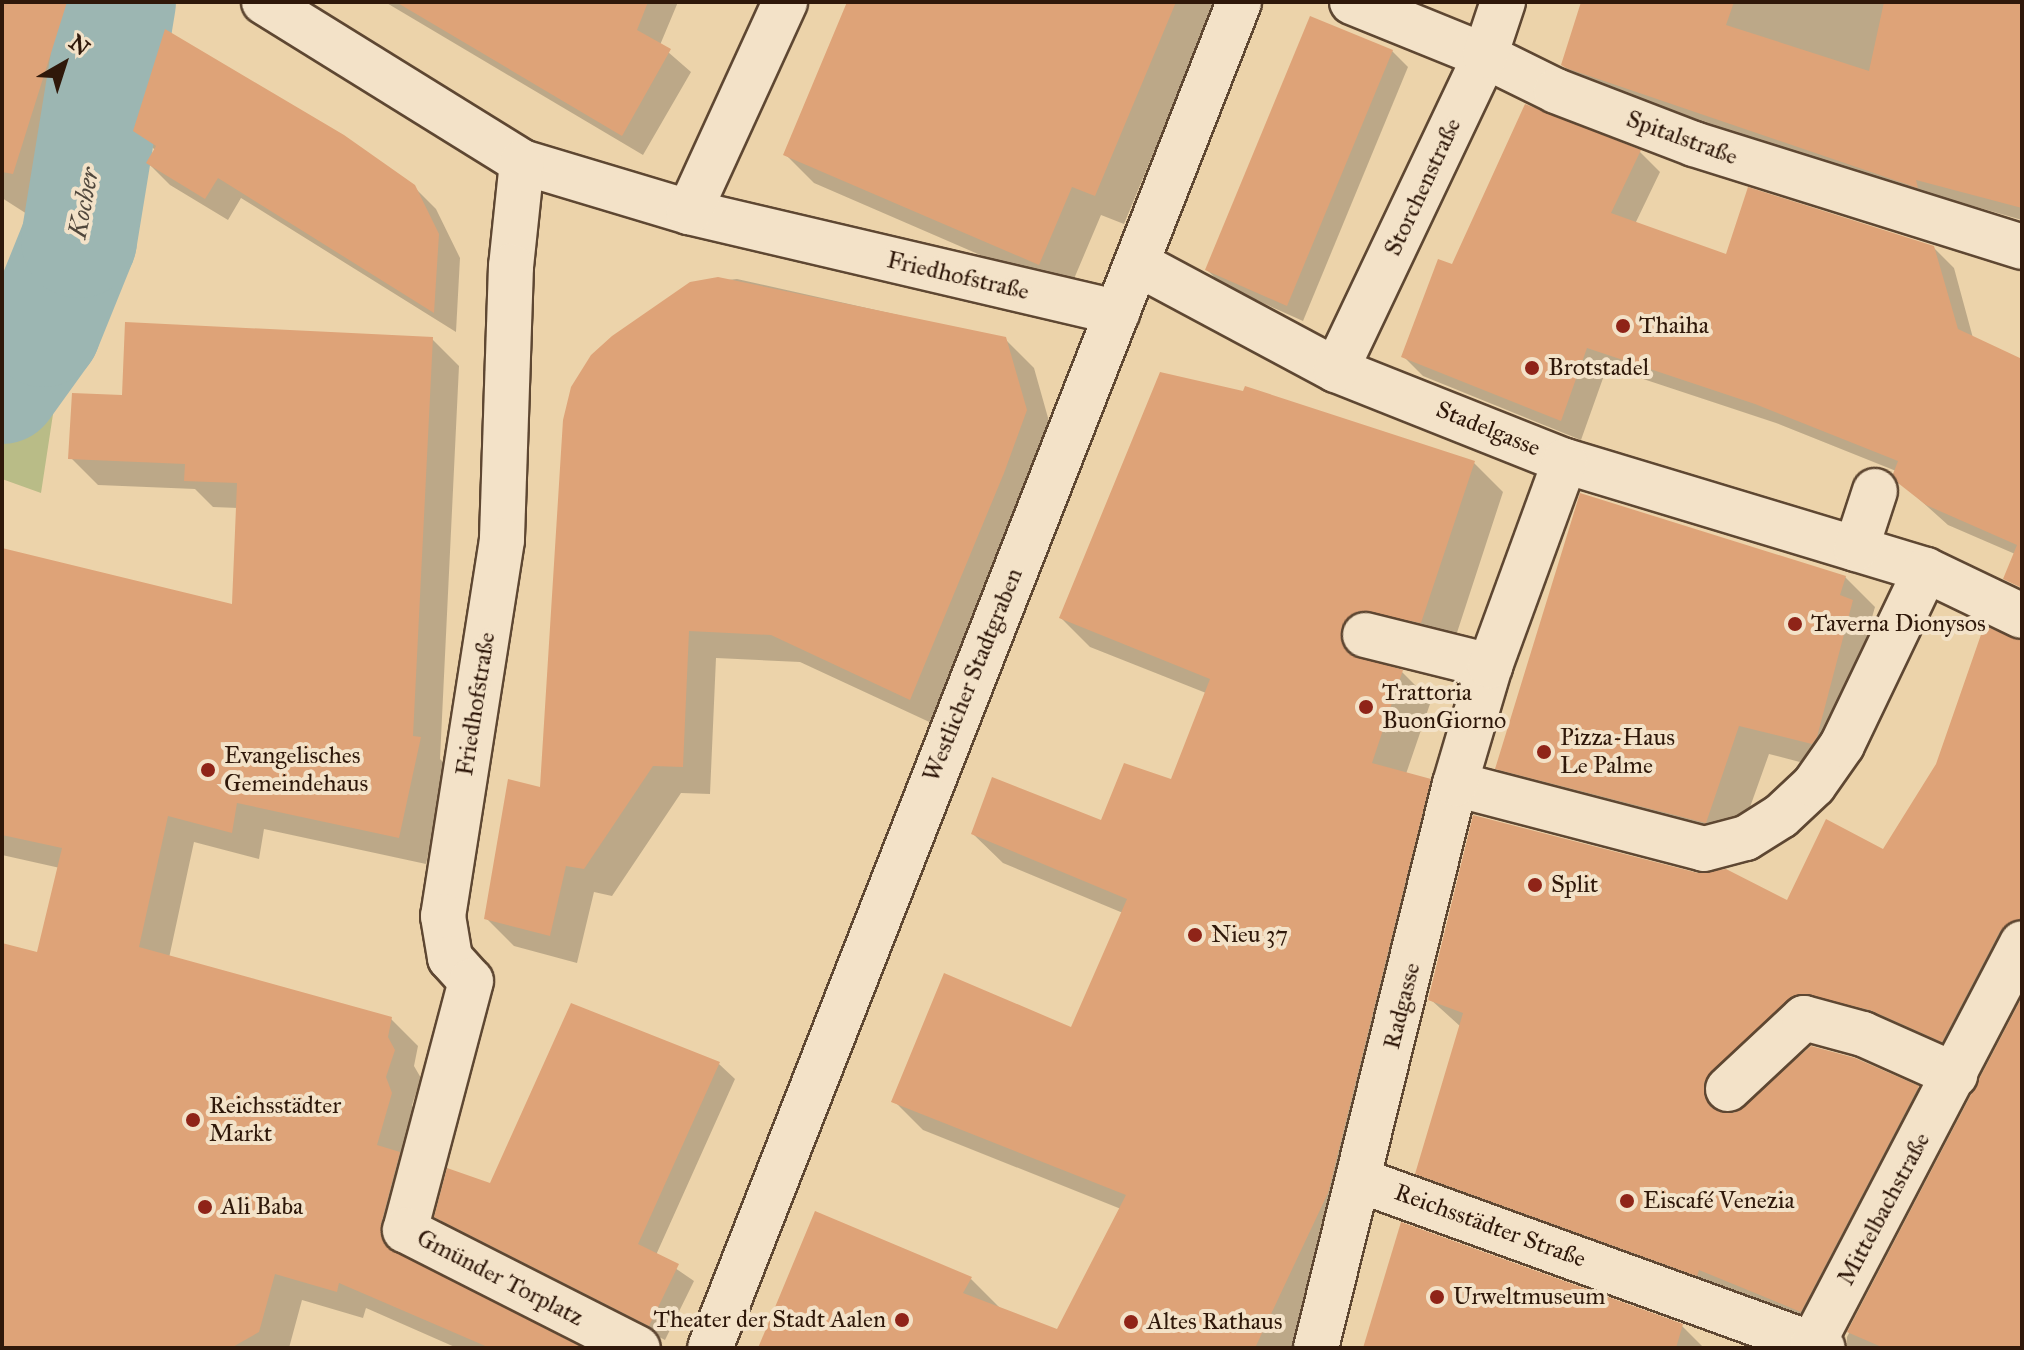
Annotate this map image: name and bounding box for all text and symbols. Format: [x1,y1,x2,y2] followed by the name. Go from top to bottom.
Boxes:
[24,24,104,104] north arrow
[64,29,95,61] text: N
[1622,105,1742,171] street label: Spitalstraße
[1379,114,1467,260] street label: Storchenstraße
[62,165,106,241] water label: Kocher
[884,246,1032,306] street label: Friedhofstraße
[1639,312,1709,340] place label: Thaiha
[1614,317,1632,335] marker: Thaiha
[1548,354,1649,382] place label: Brotstadel
[1523,359,1541,377] marker: Brotstadel
[1432,395,1544,463] street label: Stadelgasse
[917,564,1029,786] street label: Westlicher Stadtgraben
[1811,610,1986,638] place label: Taverna Dionysos
[1786,615,1804,633] marker: Taverna Dionysos
[450,630,502,778] street label: Friedhofstraße
[1382,679,1506,735] place label: Trattoria BuonGiorno
[1357,698,1375,716] marker: Trattoria BuonGiorno
[1560,724,1675,780] place label: Pizza-Haus Le Palme
[224,742,368,798] place label: Evangelisches Gemeindehaus
[1535,743,1553,761] marker: Pizza-Haus Le Palme
[199,761,217,779] marker: Evangelisches Gemeindehaus
[1551,871,1598,899] place label: Split
[1526,876,1544,894] marker: Split
[1211,921,1288,949] place label: Nieu 37
[1186,926,1204,944] marker: Nieu 37
[1377,960,1427,1052] street label: Radgasse
[209,1092,341,1148] place label: Reichsstädter Markt
[184,1111,202,1129] marker: Reichsstädter Markt
[1832,1128,1936,1290] street label: Mittelbachstraße
[1390,1178,1590,1274] street label: Reichsstädter Straße
[1643,1187,1795,1215] place label: Eiscafé Venezia
[1618,1192,1636,1210] marker: Eiscafé Venezia
[221,1193,303,1221] place label: Ali Baba
[196,1198,214,1216] marker: Ali Baba
[412,1224,588,1332] street label: Gmünder Torplatz
[1453,1283,1605,1311] place label: Urweltmuseum
[1428,1288,1446,1306] marker: Urweltmuseum
[654,1306,886,1334] place label: Theater der Stadt Aalen
[1147,1308,1283,1336] place label: Altes Rathaus
[893,1311,911,1329] marker: Theater der Stadt Aalen
[1122,1313,1140,1331] marker: Altes Rathaus

